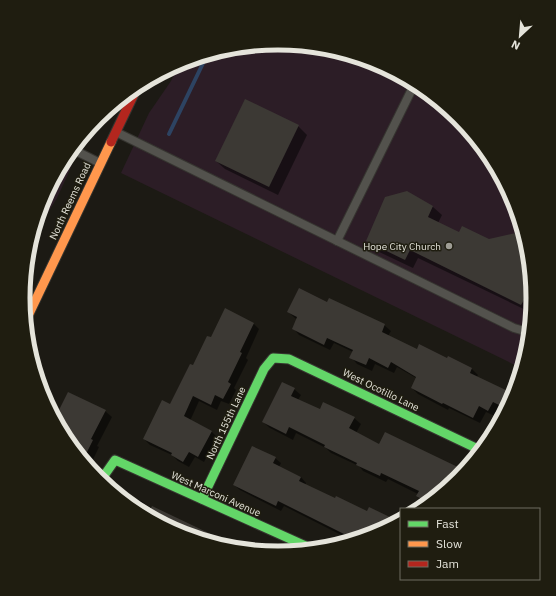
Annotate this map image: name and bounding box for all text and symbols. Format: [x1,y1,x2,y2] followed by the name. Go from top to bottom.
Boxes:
[500,16,540,56] north arrow
[509,37,522,53] text: N
[46,160,94,242] street label: North Reems Road
[363,240,441,253] place label: Hope City Church
[444,241,454,251] marker: Hope City Church
[341,366,422,414] street label: West Ocotillo Lane
[203,384,249,462] street label: North 155th Lane
[169,468,263,520] street label: West Marconi Avenue
[400,508,540,580] legend
[436,516,459,531] text: Fast
[436,536,462,551] text: Slow
[436,556,459,571] text: Jam

